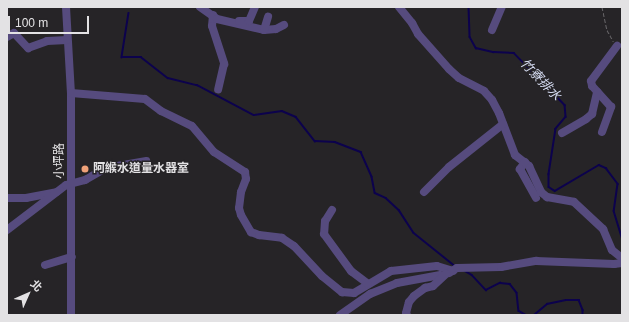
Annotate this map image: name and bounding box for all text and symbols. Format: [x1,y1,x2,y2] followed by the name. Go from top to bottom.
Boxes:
[10,8,91,34] scale bar
[15,16,48,30] text: 100 m
[516,56,564,104] water label: 竹寮排水
[53,143,67,179] street label: 小坪路
[93,162,189,176] place label: 阿緱水道量水器室
[80,164,90,174] marker: 阿緱水道量水器室
[8,274,48,314] north arrow
[28,277,45,294] text: 北

